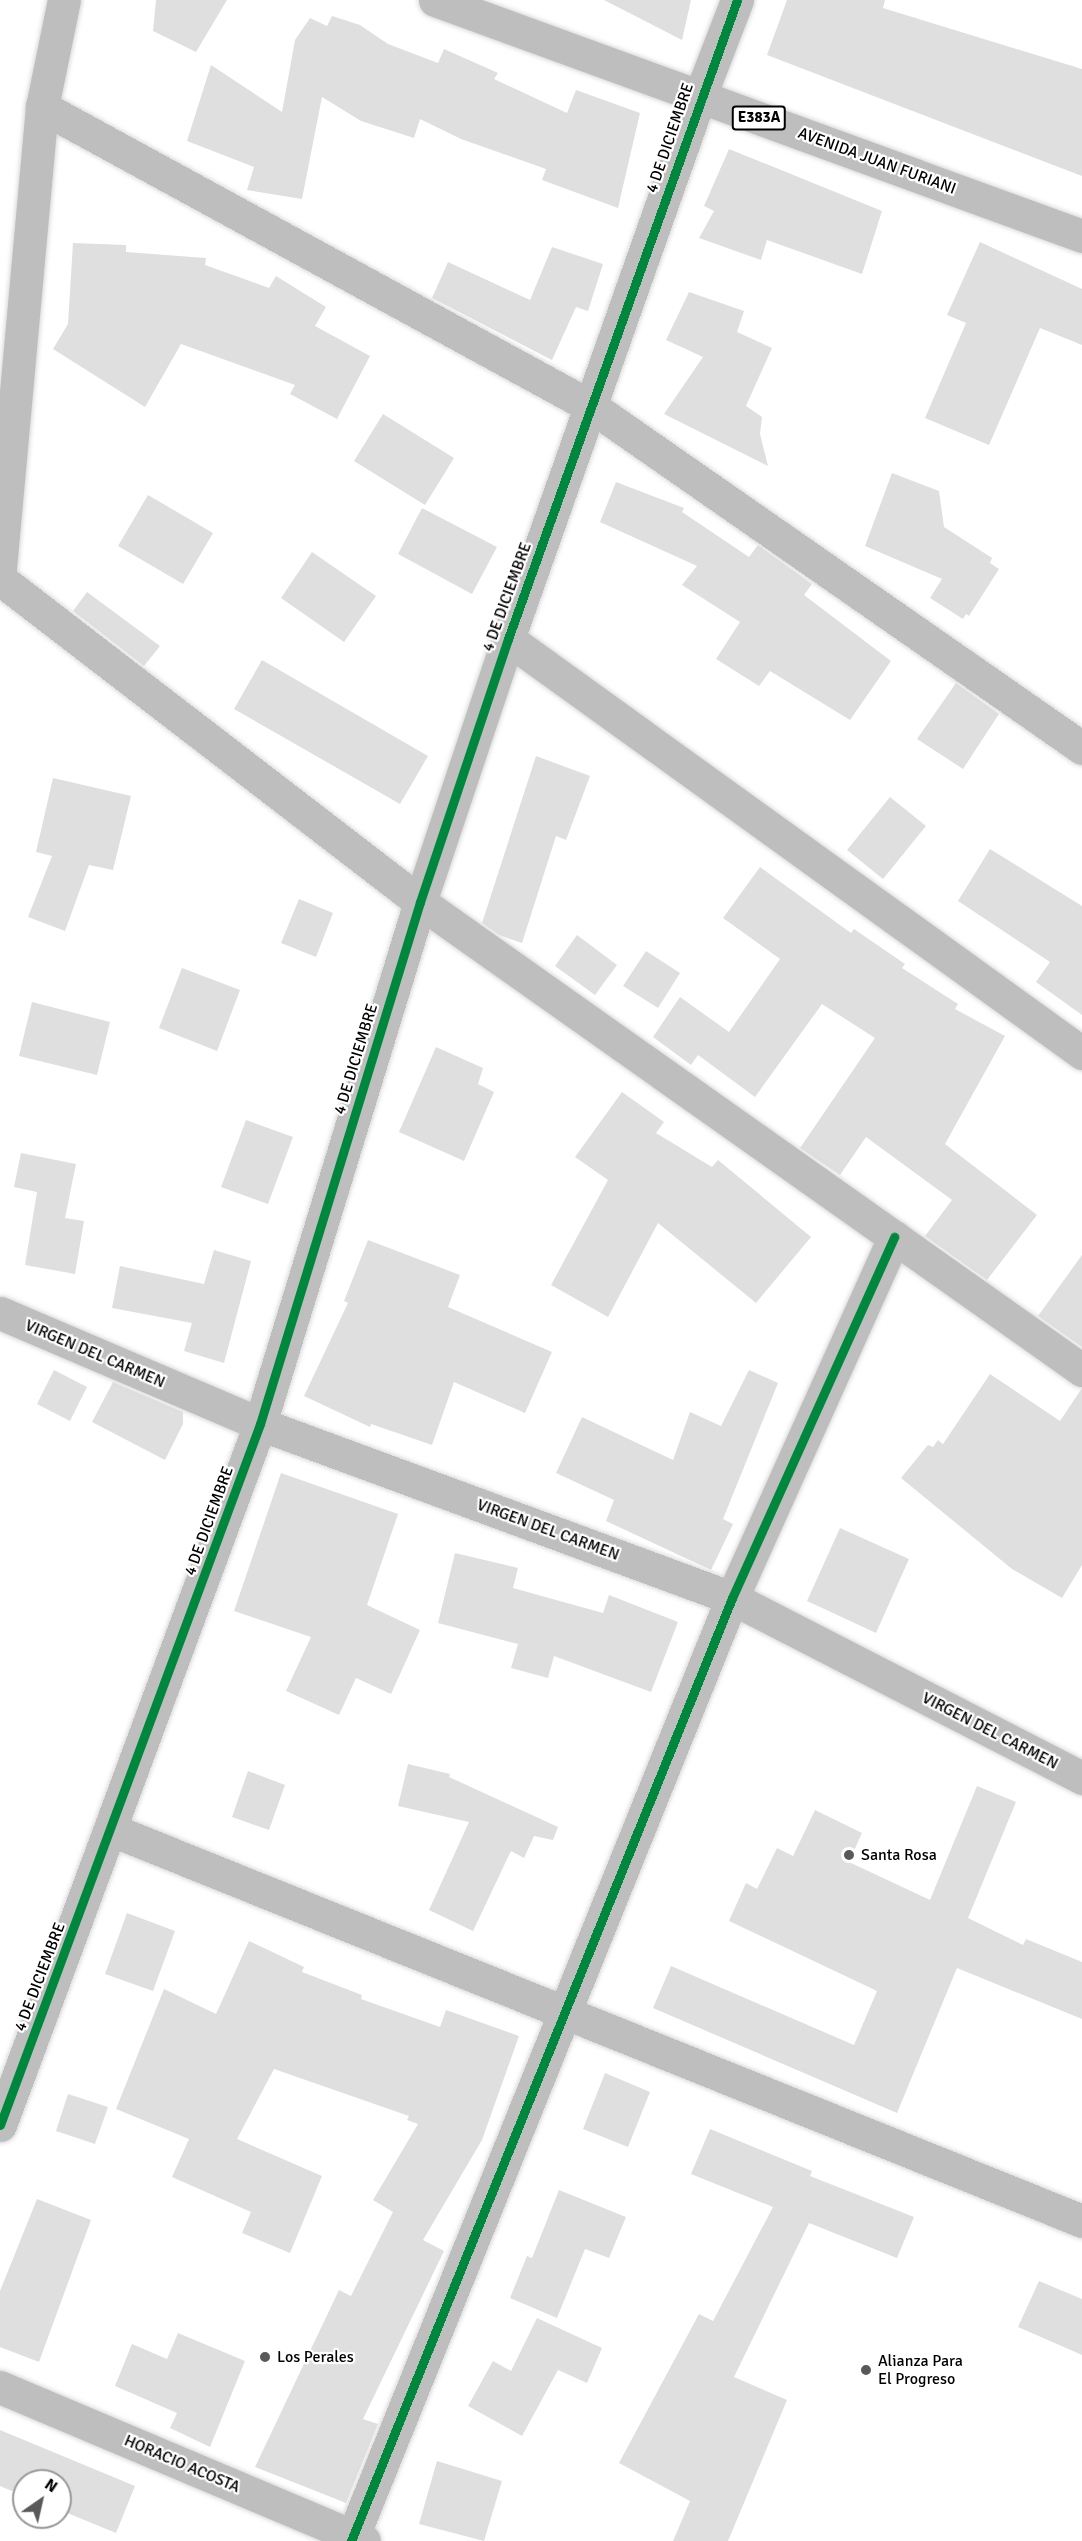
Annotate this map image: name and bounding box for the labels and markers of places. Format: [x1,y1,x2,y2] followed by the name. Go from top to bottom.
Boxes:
[861,1845,937,1865] place label: Santa Rosa
[842,1848,856,1862] marker: Santa Rosa
[277,2347,354,2367] place label: Los Perales
[258,2350,272,2364] marker: Los Perales
[878,2351,963,2389] place label: Alianza Para El Progreso
[859,2363,873,2377] marker: Alianza Para El Progreso

